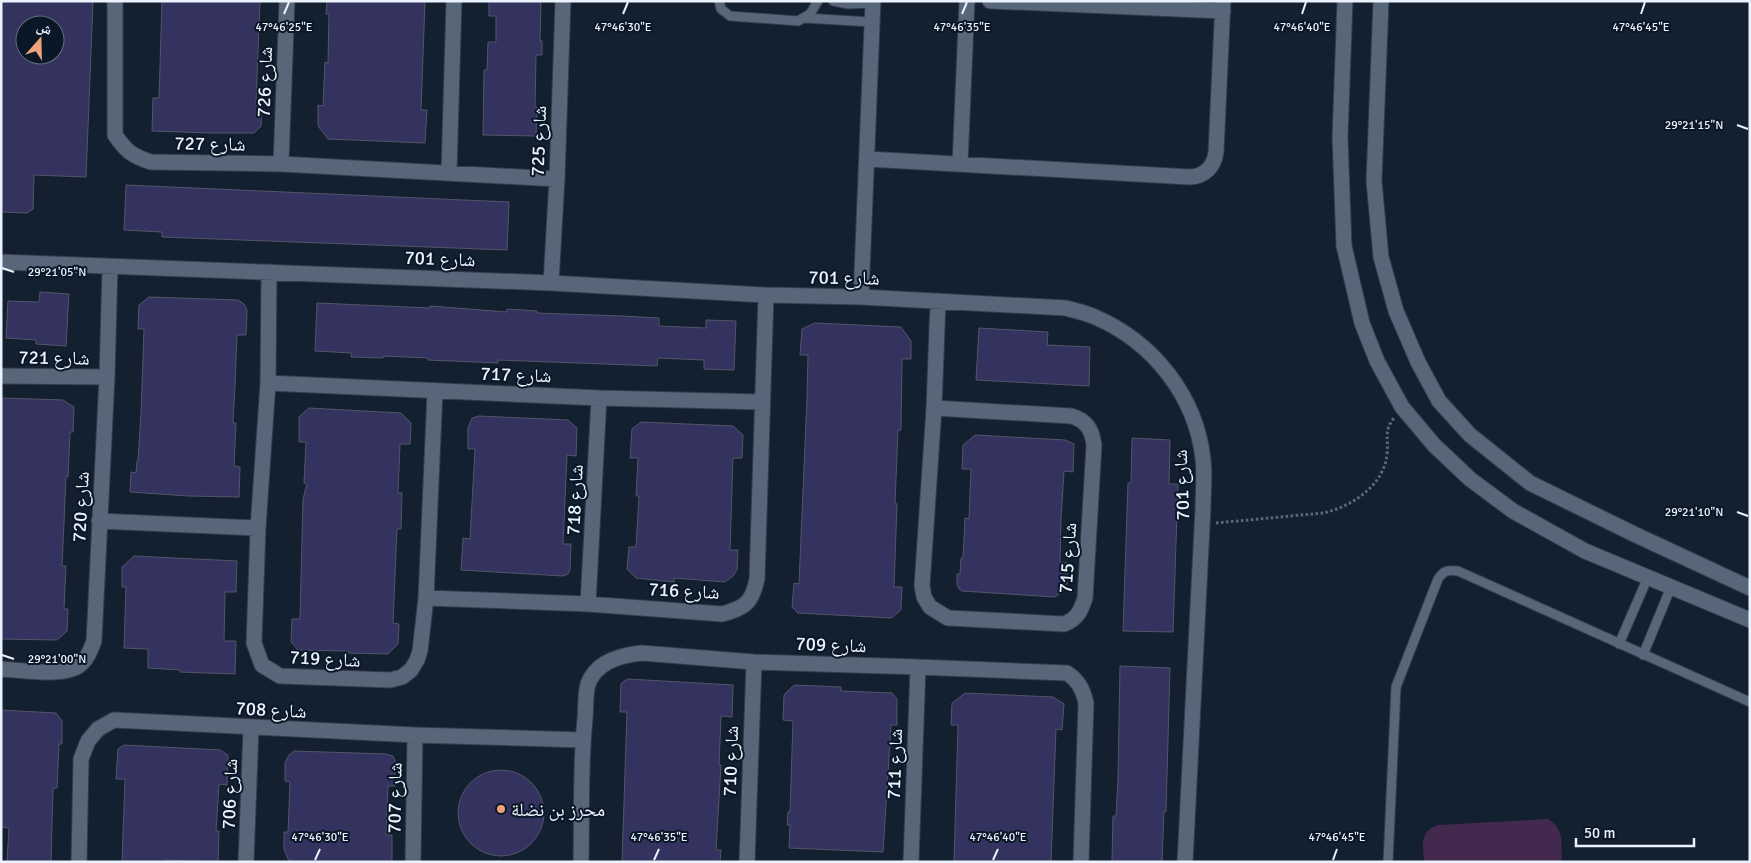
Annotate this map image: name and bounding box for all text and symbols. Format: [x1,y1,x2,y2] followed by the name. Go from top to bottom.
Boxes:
[15,15,65,65] north arrow
[34,18,54,39] text: ش
[255,20,313,35] text: 47°46'25"E
[594,20,652,35] text: 47°46'30"E
[933,20,991,35] text: 47°46'35"E
[1273,20,1331,35] text: 47°46'40"E
[1612,20,1670,35] text: 47°46'45"E
[252,46,278,118] street label: شارع 726
[526,105,552,177] street label: شارع 725
[1665,118,1723,133] text: 29°21'15"N
[174,131,246,157] street label: شارع 727
[404,246,476,272] street label: شارع 701
[28,265,86,280] text: 29°21'05"N
[808,265,880,291] street label: شارع 701
[18,345,90,371] street label: شارع 721
[480,362,552,388] street label: شارع 717
[1169,449,1195,521] street label: شارع 701
[561,464,589,536] street label: شارع 718
[67,471,95,543] street label: شارع 720
[1665,505,1723,520] text: 29°21'10"N
[1054,522,1082,594] street label: شارع 715
[648,577,720,605] street label: شارع 716
[795,632,867,658] street label: شارع 709
[289,645,361,673] street label: شارع 719
[28,652,86,667] text: 29°21'00"N
[235,696,307,724] street label: شارع 708
[718,725,744,797] street label: شارع 710
[882,728,908,800] street label: شارع 711
[217,758,243,830] street label: شارع 706
[382,762,408,834] street label: شارع 707
[511,798,605,822] place label: محرز بن نضلة
[495,803,507,815] marker: محرز بن نضلة
[1576,816,1694,848] scale bar
[1584,824,1615,842] text: 50 m
[291,830,349,845] text: 47°46'30"E
[630,830,688,845] text: 47°46'35"E
[969,830,1027,845] text: 47°46'40"E
[1308,830,1366,845] text: 47°46'45"E

